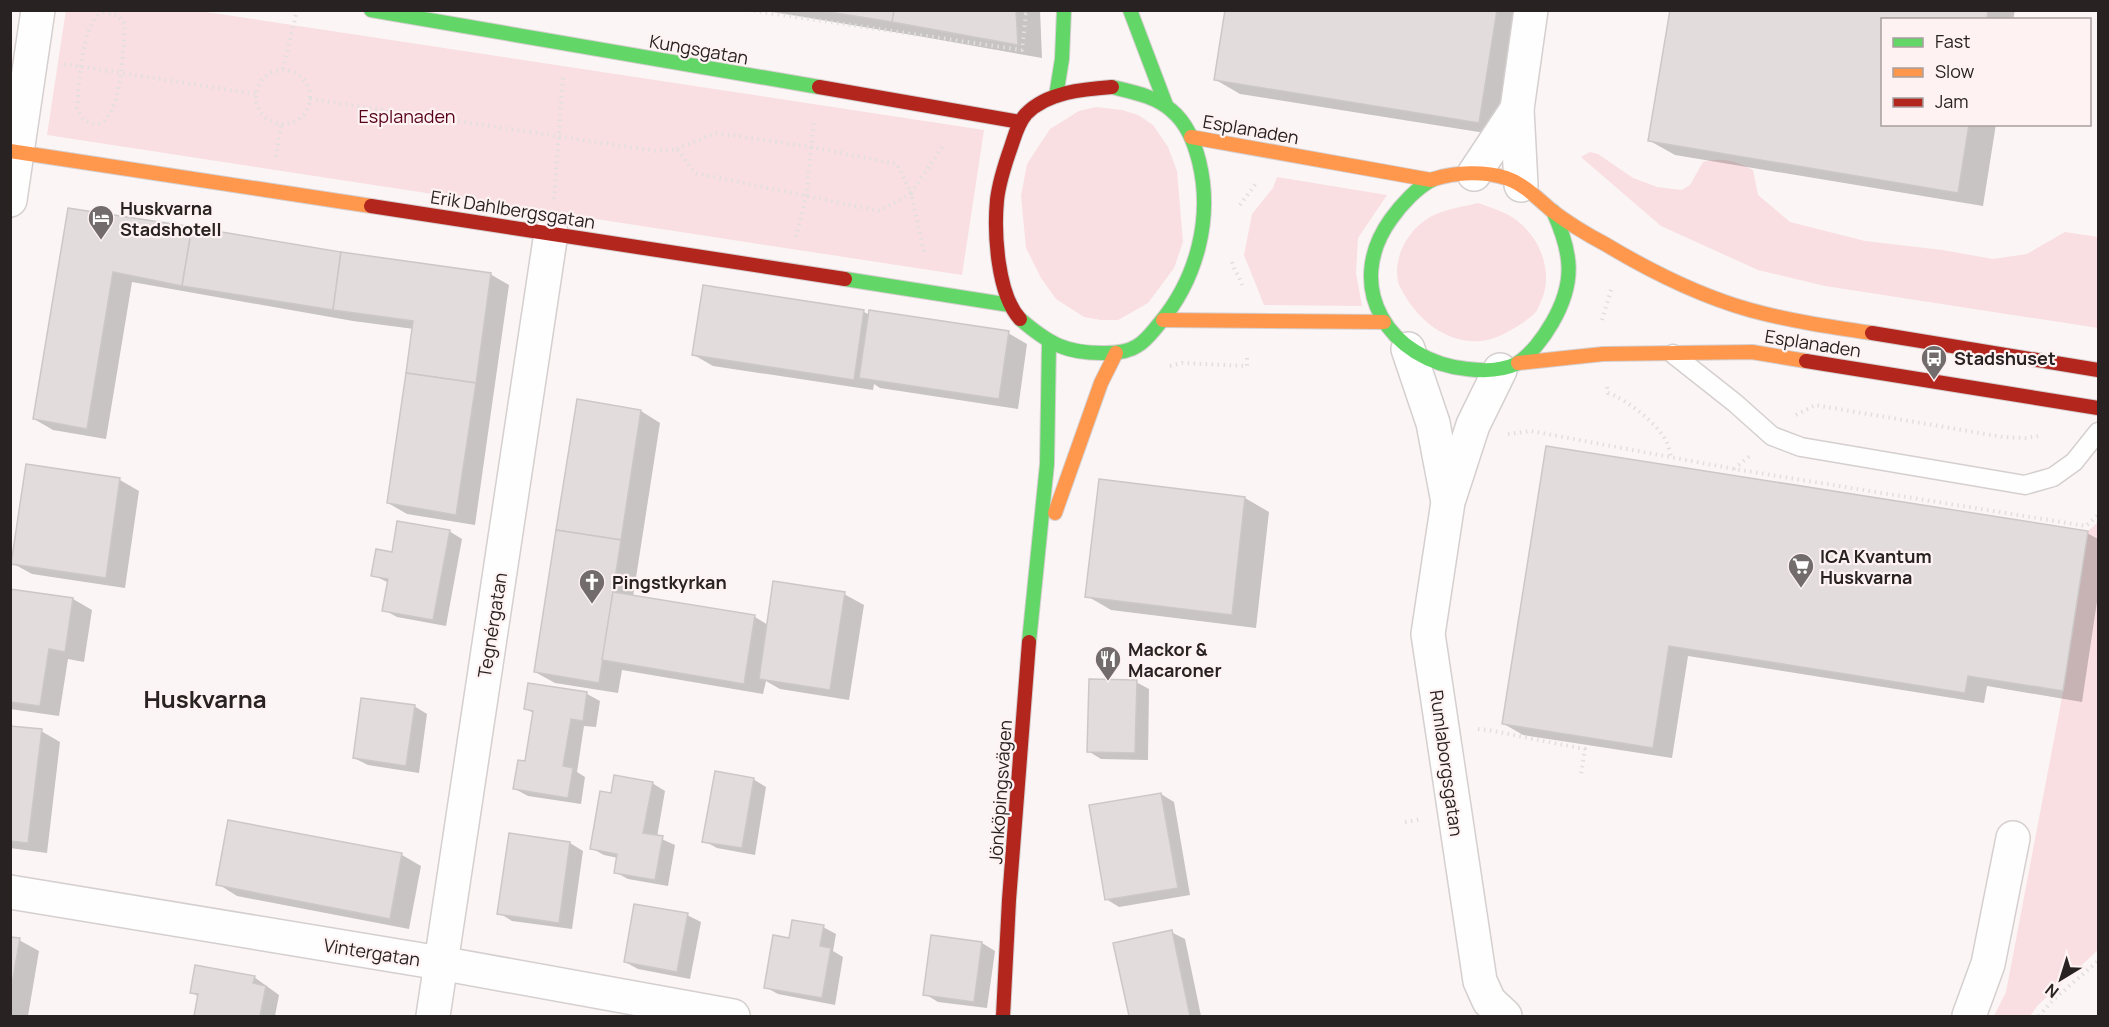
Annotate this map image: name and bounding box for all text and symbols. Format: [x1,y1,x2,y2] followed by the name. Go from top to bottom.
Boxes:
[1881,18,2091,126] legend
[648,28,750,70] street label: Kungsgatan
[1935,29,1970,53] text: Fast
[1935,59,1975,83] text: Slow
[1935,89,1969,113] text: Jam
[359,104,455,128] park label: Esplanaden
[1201,109,1301,149] street label: Esplanaden
[429,184,597,234] street label: Erik Dahlbergsgatan
[120,196,221,241] place label: Huskvarna Stadshotell
[86,203,116,241] hotel icon: Huskvarna Stadshotell
[1763,324,1863,362] street label: Esplanaden
[1919,343,1949,381] bus stop icon: Stadshuset
[1954,346,2056,370] place label: Stadshuset
[1820,544,1932,589] place label: ICA Kvantum Huskvarna
[1786,551,1816,589] supermarket icon: ICA Kvantum Huskvarna
[577,567,607,605] church icon: Pingstkyrkan
[612,570,727,594] place label: Pingstkyrkan
[472,571,512,679] street label: Tegnérgatan
[1128,637,1222,682] place label: Mackor & Macaroner
[1093,644,1123,682] restaurant icon: Mackor & Macaroner
[143,682,267,715] district label: Huskvarna
[1425,688,1469,838] street label: Rumlaborgsgatan
[983,719,1017,865] street label: Jönköpingsvägen
[322,933,422,971] street label: Vintergatan
[2031,949,2091,1009] north arrow
[2040,979,2063,1003] text: N

